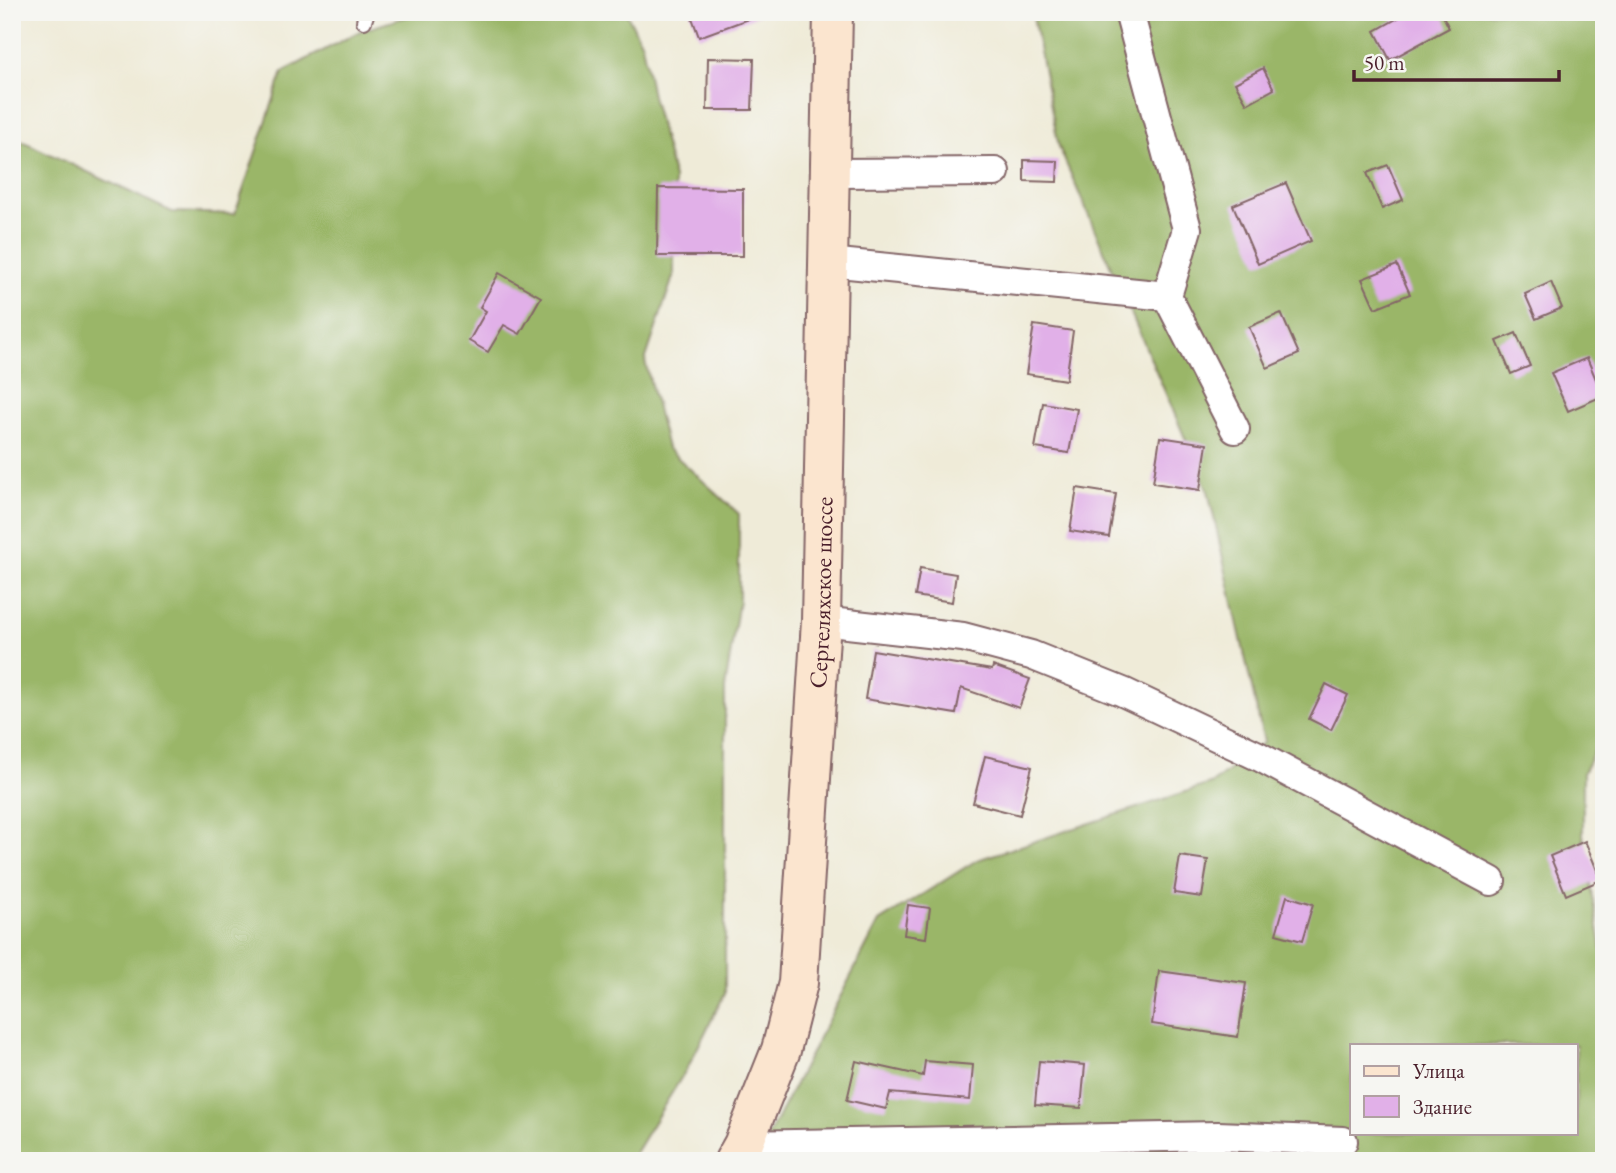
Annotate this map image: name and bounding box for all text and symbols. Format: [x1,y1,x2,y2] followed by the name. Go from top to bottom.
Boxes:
[1354,38,1558,82] scale bar
[1364,49,1405,76] text: 50 m
[801,496,839,689] street label: Сергеляхское шоссе
[1350,1044,1578,1134] legend
[1412,1057,1465,1084] text: Улица
[1413,1093,1472,1120] text: Здание

